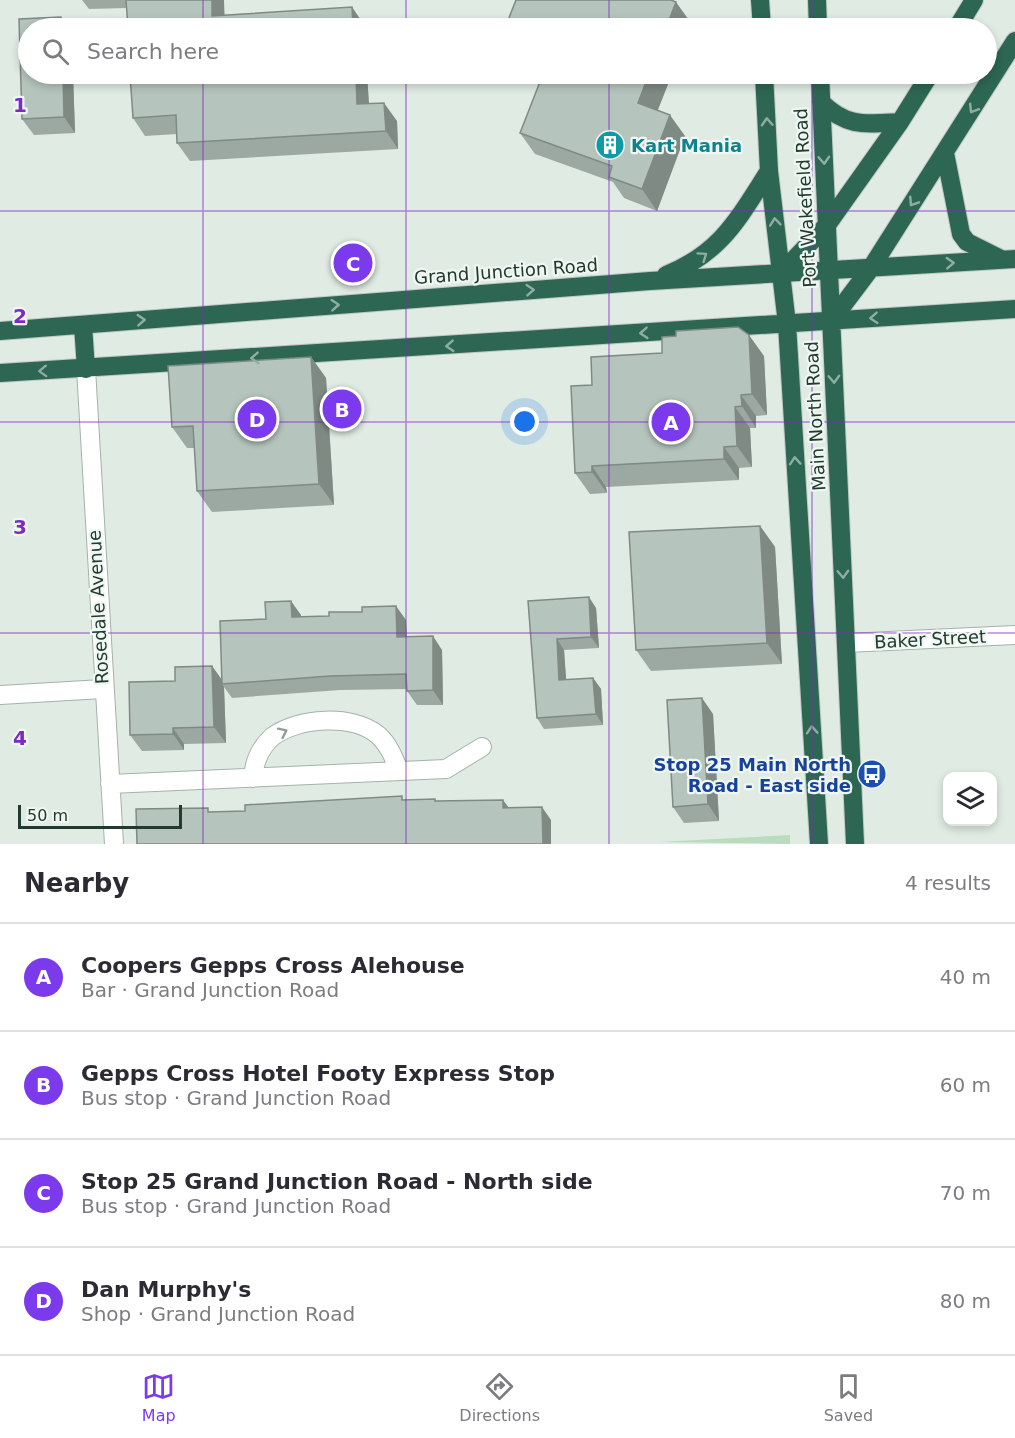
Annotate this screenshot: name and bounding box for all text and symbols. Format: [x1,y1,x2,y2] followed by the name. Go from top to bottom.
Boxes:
[18,18,997,84] search box
[39,35,72,68] icon: search
[87,39,219,64] text: Search here
[13,93,27,117] text: 1
[968,103,980,113] one-way arrow
[790,108,820,288] street label: Port Wakefield Road
[760,118,773,127] one-way arrow
[594,129,626,161] building icon: Kart Mania
[631,135,742,156] place label: Kart Mania
[817,156,830,165] one-way arrow
[909,196,920,207] one-way arrow
[769,218,782,227] one-way arrow
[334,240,372,286] pin: C
[696,252,707,263] one-way arrow
[413,254,599,288] street label: Grand Junction Road
[946,257,955,270] one-way arrow
[525,284,534,297] one-way arrow
[331,299,340,312] one-way arrow
[13,304,27,328] text: 2
[869,311,878,324] one-way arrow
[136,314,145,327] one-way arrow
[640,327,649,340] one-way arrow
[445,339,454,352] one-way arrow
[801,341,829,491] street label: Main North Road
[251,352,260,365] one-way arrow
[38,365,47,377] one-way arrow
[828,375,841,384] one-way arrow
[322,386,362,432] pin: B
[238,396,276,442] pin: D
[652,400,690,444] pin: A
[510,407,539,436] your location
[789,456,802,465] one-way arrow
[13,515,27,539] text: 3
[83,529,113,685] street label: Rosedale Avenue
[836,570,849,579] one-way arrow
[873,626,987,652] street label: Baker Street
[13,726,27,750] text: 4
[806,726,819,735] one-way arrow
[277,727,288,739] one-way arrow
[654,754,851,796] place label: Stop 25 Main North Road - East side
[856,758,888,790] bus stop icon: Stop 25 Main North Road - East side
[943,772,997,826] map controls
[943,772,997,826] button: layers
[18,802,182,830] scale bar
[27,806,68,825] text: 50 m
[24,868,129,898] text: Nearby
[905,871,991,895] text: 4 results
[81,953,465,978] text: Coopers Gepps Cross Alehouse
[36,965,51,989] text: A
[940,965,991,989] text: 40 m
[81,978,339,1002] text: Bar · Grand Junction Road
[81,1061,555,1086] text: Gepps Cross Hotel Footy Express Stop
[36,1073,51,1097] text: B
[940,1073,991,1097] text: 60 m
[81,1086,391,1110] text: Bus stop · Grand Junction Road
[81,1169,593,1194] text: Stop 25 Grand Junction Road - North side
[36,1181,51,1205] text: C
[940,1181,991,1205] text: 70 m
[81,1194,391,1218] text: Bus stop · Grand Junction Road
[81,1277,251,1302] text: Dan Murphy's
[35,1289,52,1313] text: D
[940,1289,991,1313] text: 80 m
[81,1302,355,1326] text: Shop · Grand Junction Road
[142,1370,176,1425] tab: Map
[459,1370,540,1425] tab: Directions
[824,1370,873,1425] tab: Saved

